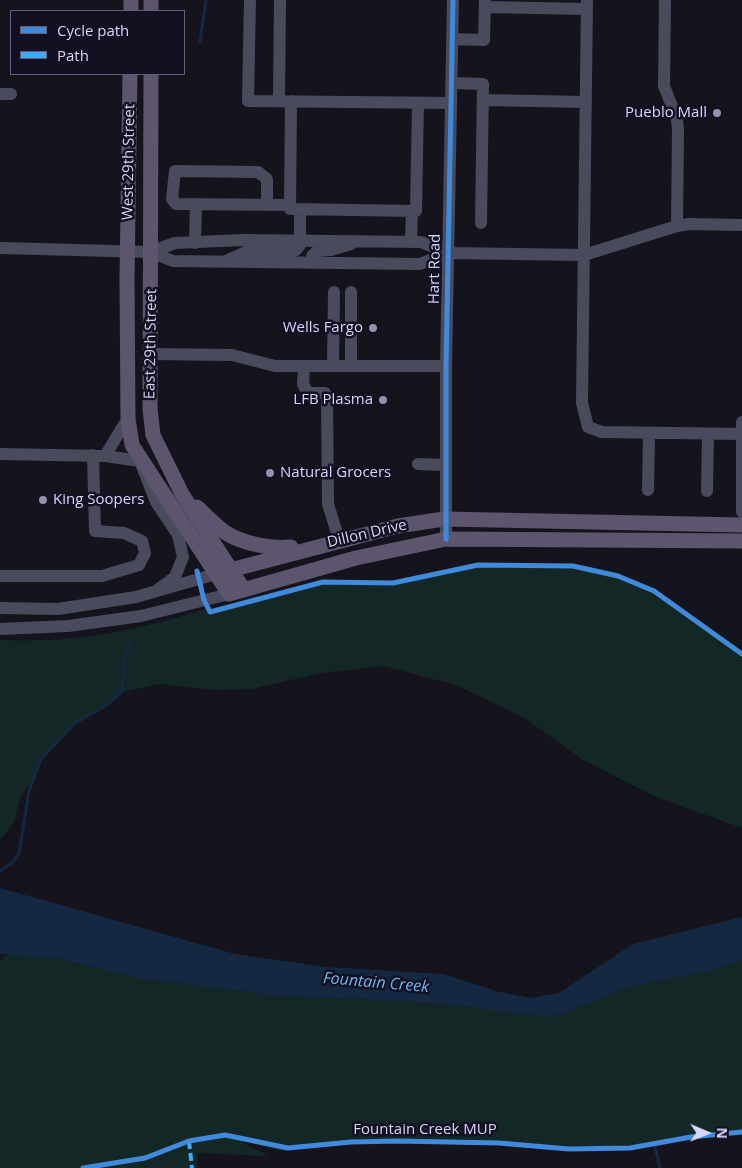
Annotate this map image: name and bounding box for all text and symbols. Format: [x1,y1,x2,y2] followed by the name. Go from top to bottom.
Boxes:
[10,10,185,75] legend
[57,20,129,40] text: Cycle path
[57,45,89,65] text: Path
[119,104,139,220] street label: West 29th Street
[625,104,707,122] place label: Pueblo Mall
[711,107,723,119] marker: Pueblo Mall
[425,234,445,304] street label: Hart Road
[141,289,161,399] street label: East 29th Street
[283,319,363,337] place label: Wells Fargo
[367,322,379,334] marker: Wells Fargo
[293,391,373,409] place label: LFB Plasma
[377,394,389,406] marker: LFB Plasma
[280,464,391,482] place label: Natural Grocers
[264,467,276,479] marker: Natural Grocers
[53,491,144,509] place label: King Soopers
[37,494,49,506] marker: King Soopers
[325,516,409,552] street label: Dillon Drive
[322,969,430,997] water label: Fountain Creek
[682,1108,732,1158] north arrow
[353,1121,497,1139] street label: Fountain Creek MUP
[713,1127,732,1139] text: N

